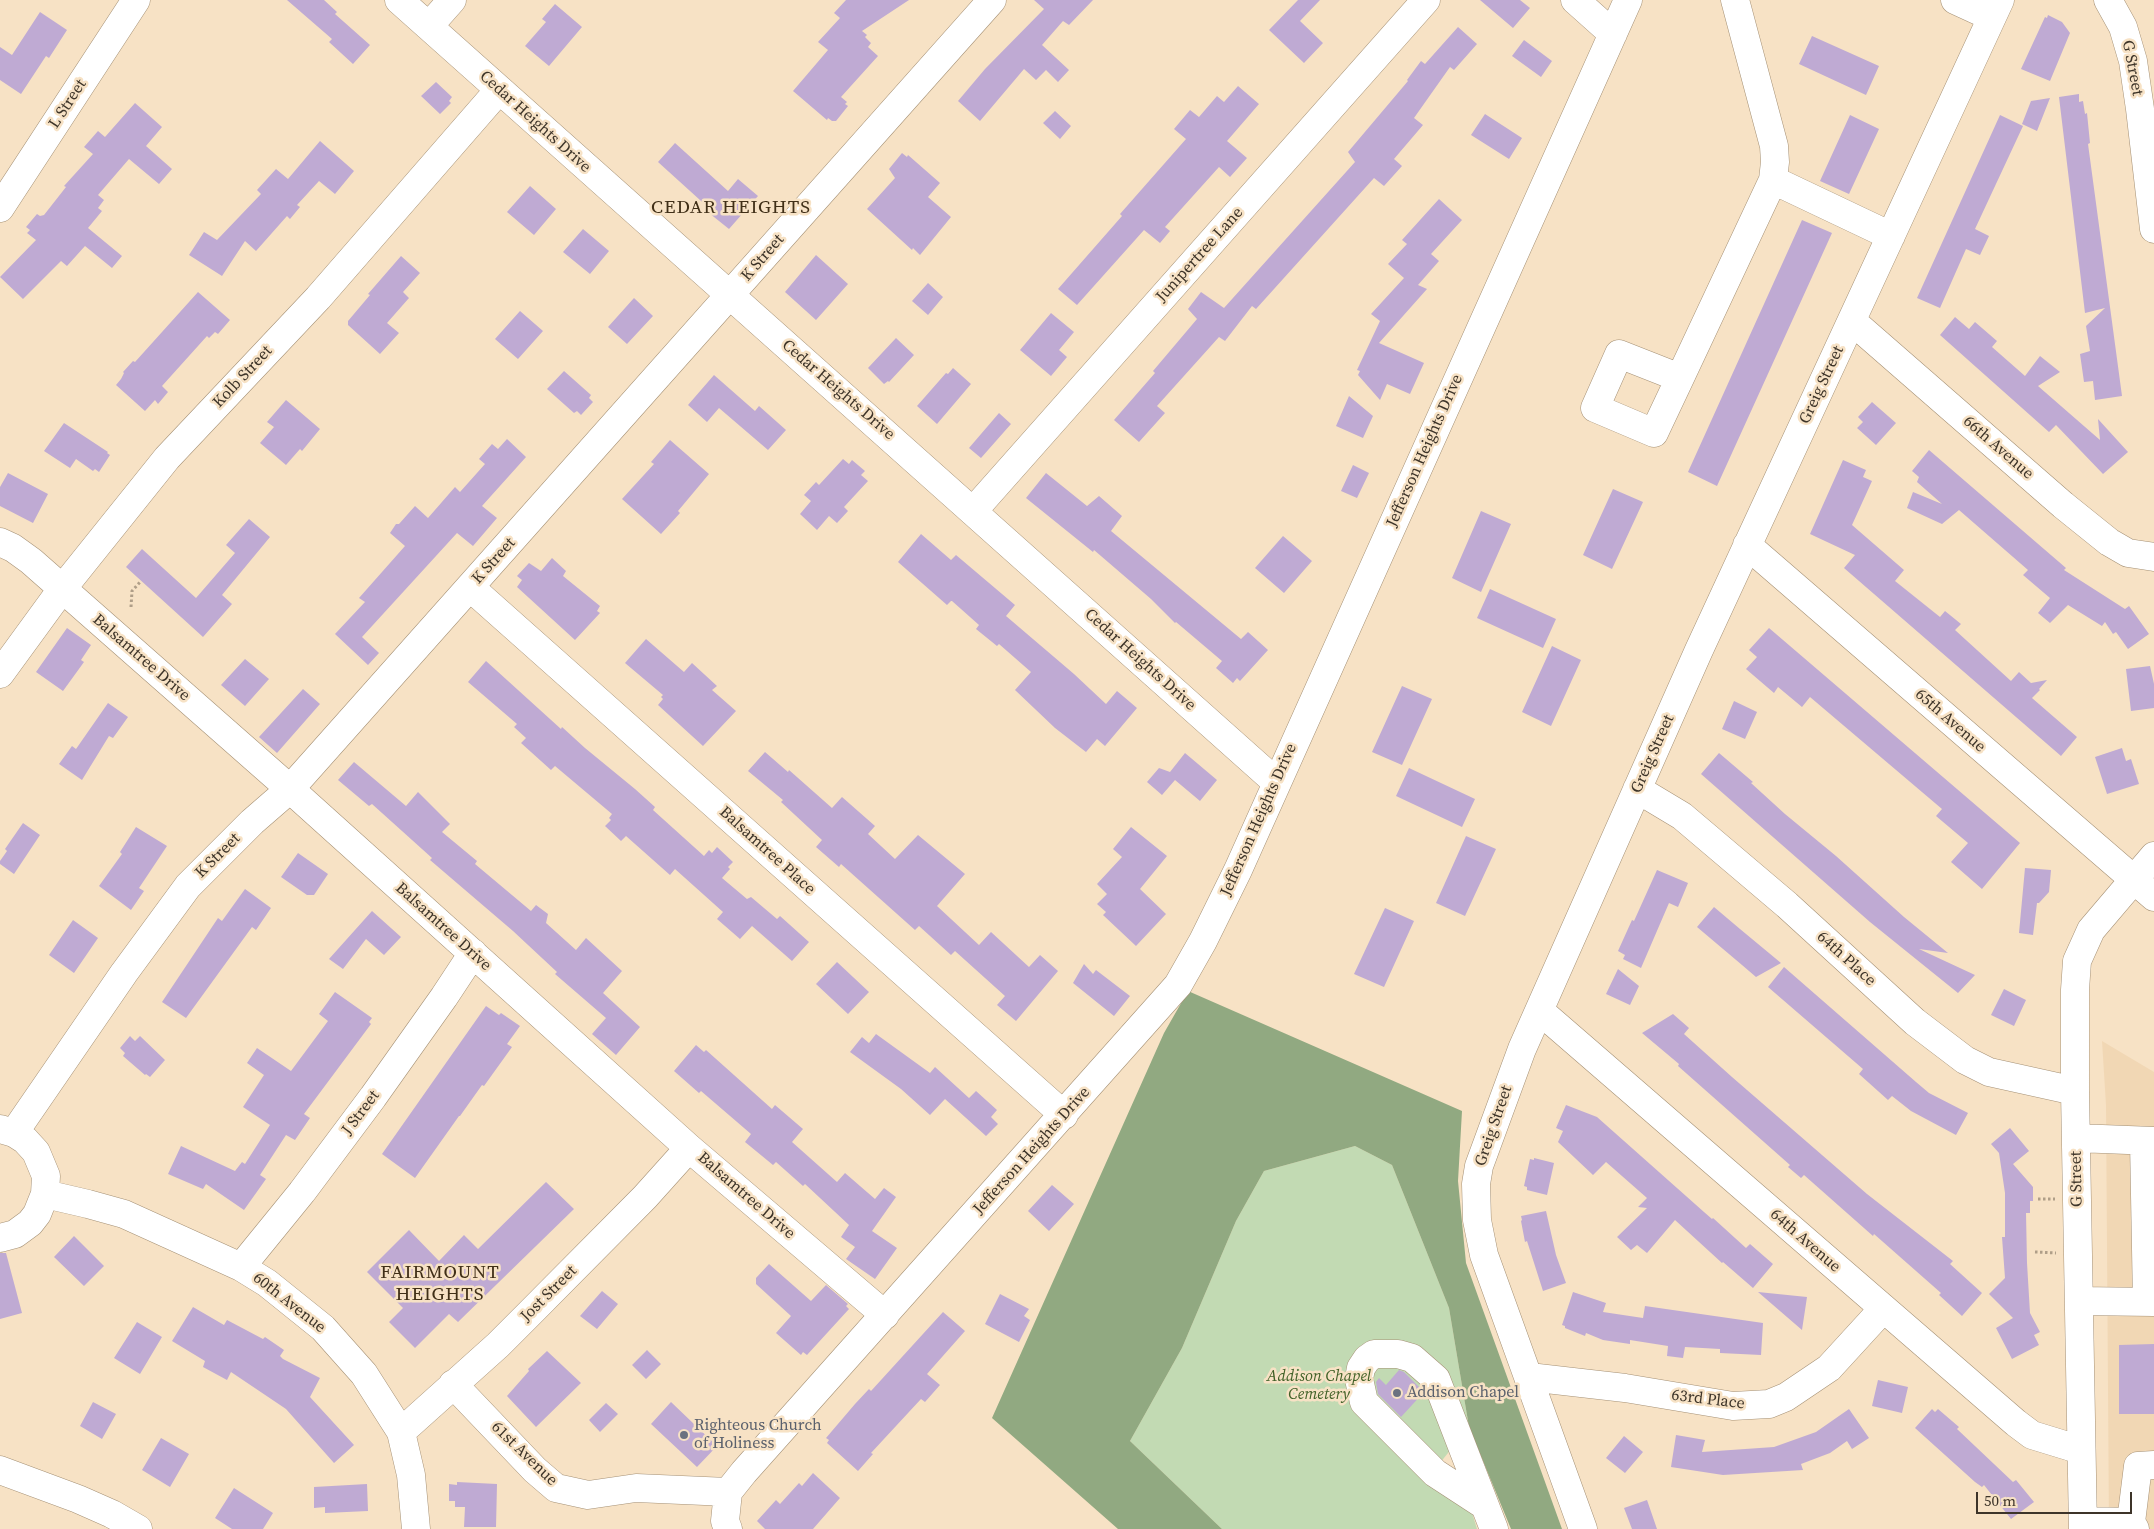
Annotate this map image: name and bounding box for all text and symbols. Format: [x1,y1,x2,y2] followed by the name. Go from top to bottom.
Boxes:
[2117,39,2147,97] street label: G Street
[475,67,595,177] street label: Cedar Heights Drive
[45,76,91,132] street label: L Street
[649,197,813,219] district label: CEDAR HEIGHTS
[1152,204,1248,306] street label: Junipertree Lane
[737,231,789,285] street label: K Street
[778,336,898,444] street label: Cedar Heights Drive
[209,342,277,412] street label: Kolb Street
[1796,343,1848,427] street label: Greig Street
[1383,372,1467,530] street label: Jefferson Heights Drive
[1959,412,2037,484] street label: 66th Avenue
[468,534,520,588] street label: K Street
[1080,605,1200,715] street label: Cedar Heights Drive
[88,610,194,706] street label: Balsamtree Drive
[1911,685,1989,757] street label: 65th Avenue
[1627,712,1679,796] street label: Greig Street
[1217,741,1301,899] street label: Jefferson Heights Drive
[715,803,819,899] street label: Balsamtree Place
[191,829,245,883] street label: K Street
[391,879,495,975] street label: Balsamtree Drive
[1813,928,1879,990] street label: 64th Place
[970,1083,1094,1219] street label: Jefferson Heights Drive
[1471,1083,1517,1169] street label: Greig Street
[338,1087,384,1139] street label: J Street
[693,1148,799,1244] street label: Balsamtree Drive
[2067,1151,2087,1207] street label: G Street
[1766,1205,1844,1277] street label: 64th Avenue
[379,1262,501,1306] district label: FAIRMOUNT HEIGHTS
[517,1262,581,1326] street label: Jost Street
[249,1269,329,1337] street label: 60th Avenue
[1267,1367,1371,1405] park label: Addison Chapel Cemetery
[1407,1383,1519,1403] place label: Addison Chapel
[1670,1386,1746,1414] street label: 63rd Place
[1391,1387,1403,1399] marker: Addison Chapel
[694,1416,822,1454] place label: Righteous Church of Holiness
[487,1418,561,1490] street label: 61st Avenue
[678,1429,690,1441] marker: Righteous Church of Holiness
[1979,1482,2135,1514] scale bar
[1984,1490,2016,1511] text: 50 m

